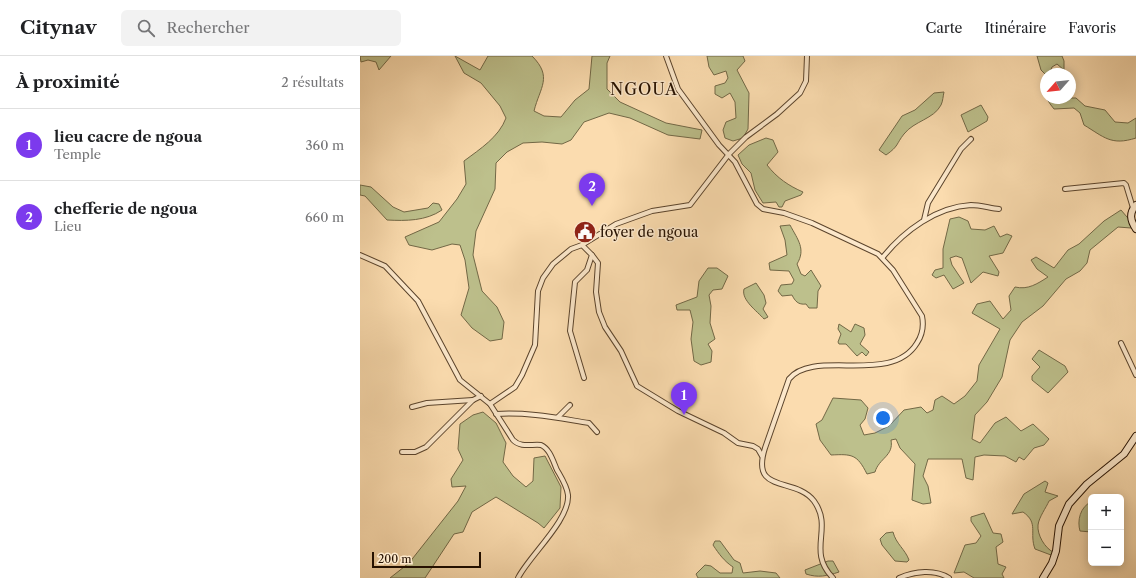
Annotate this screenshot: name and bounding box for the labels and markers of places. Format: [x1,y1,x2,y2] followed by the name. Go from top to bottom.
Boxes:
[579,173,605,206] pin: 2
[572,219,598,245] public building icon: foyer de ngoua
[600,223,699,241] place label: foyer de ngoua
[671,382,697,415] pin: 1

